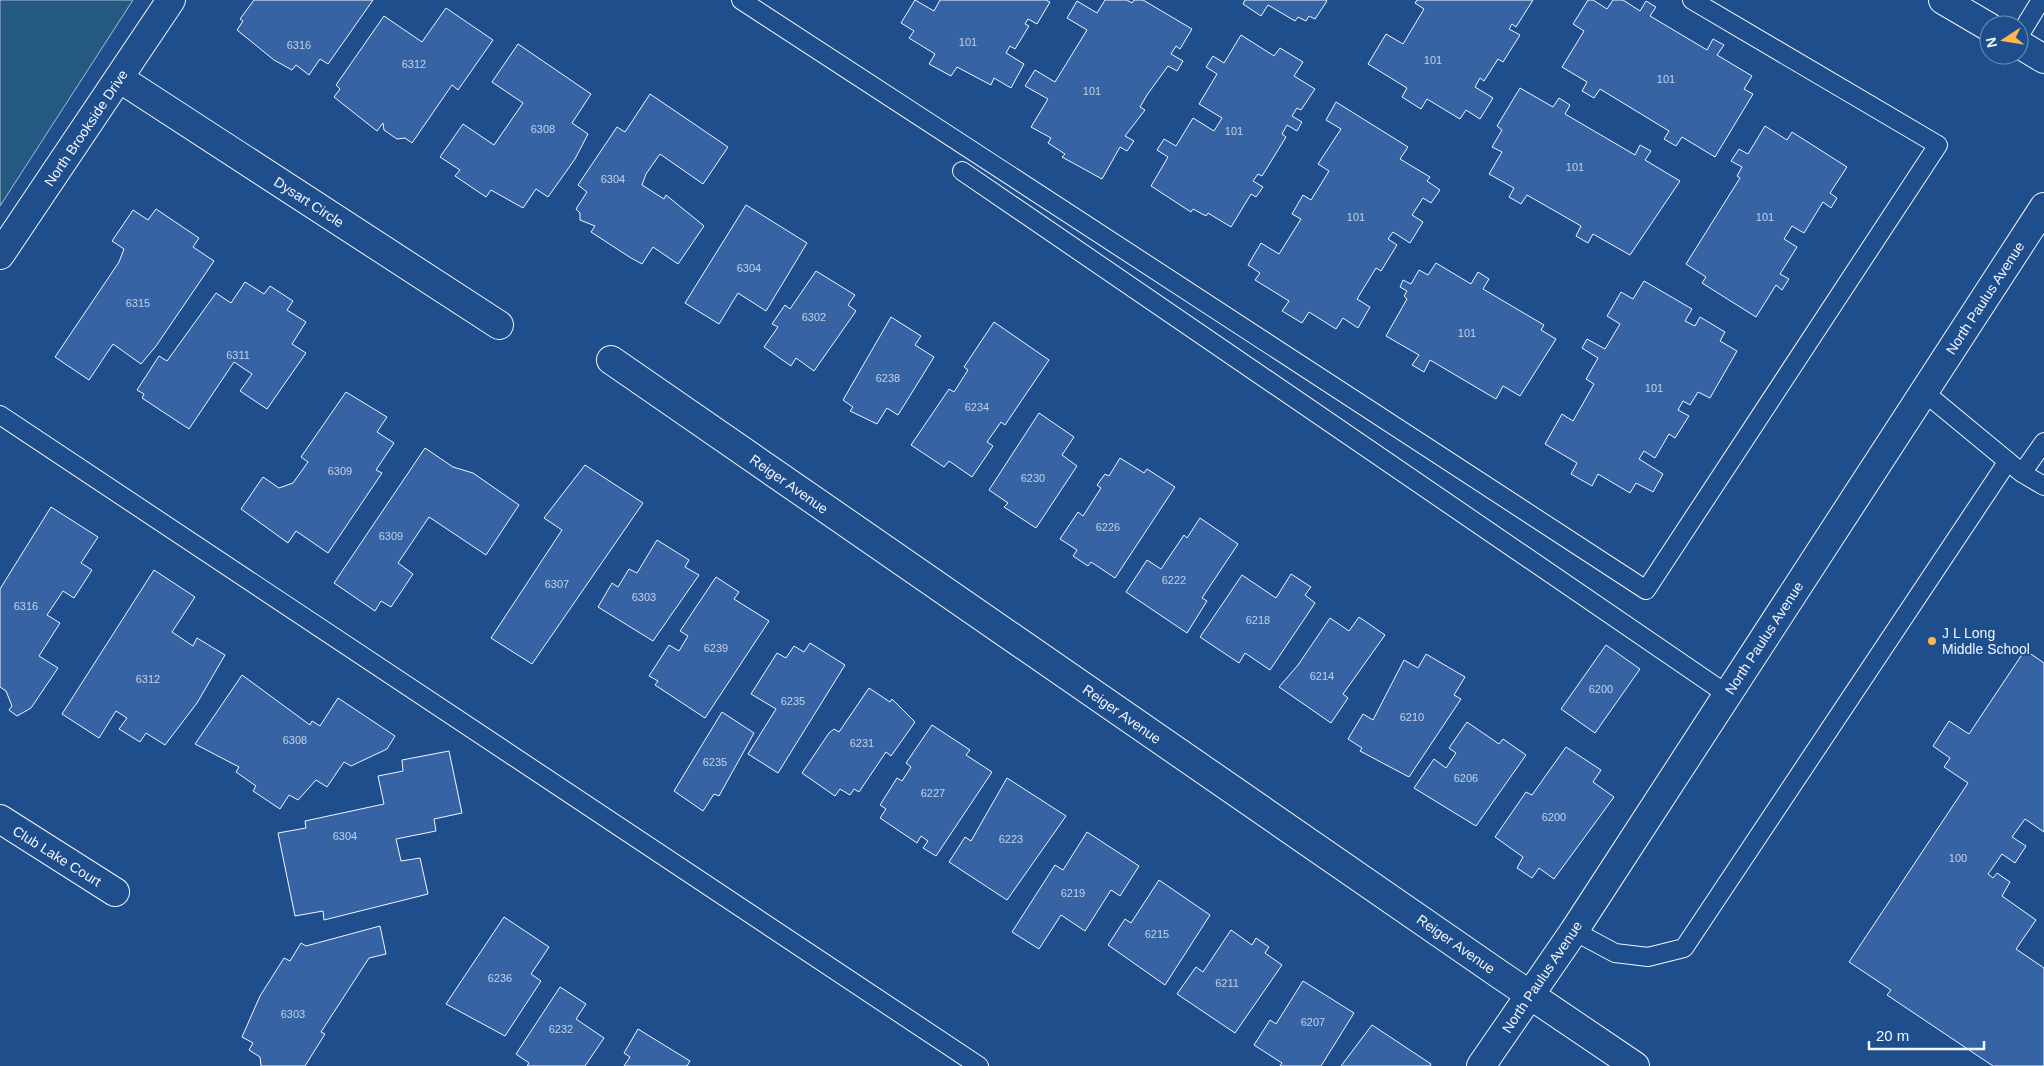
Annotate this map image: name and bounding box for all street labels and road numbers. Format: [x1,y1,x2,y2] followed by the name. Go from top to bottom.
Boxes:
[41,67,131,189] street label: North Brookside Drive
[271,173,347,231] street label: Dysart Circle
[1943,238,2028,357] street label: North Paulus Avenue
[747,451,831,517] street label: Reiger Avenue
[1722,578,1807,697] street label: North Paulus Avenue
[1080,681,1164,747] street label: Reiger Avenue
[10,822,104,890] street label: Club Lake Court
[1414,911,1498,977] street label: Reiger Avenue
[1499,918,1585,1036] street label: North Paulus Avenue

